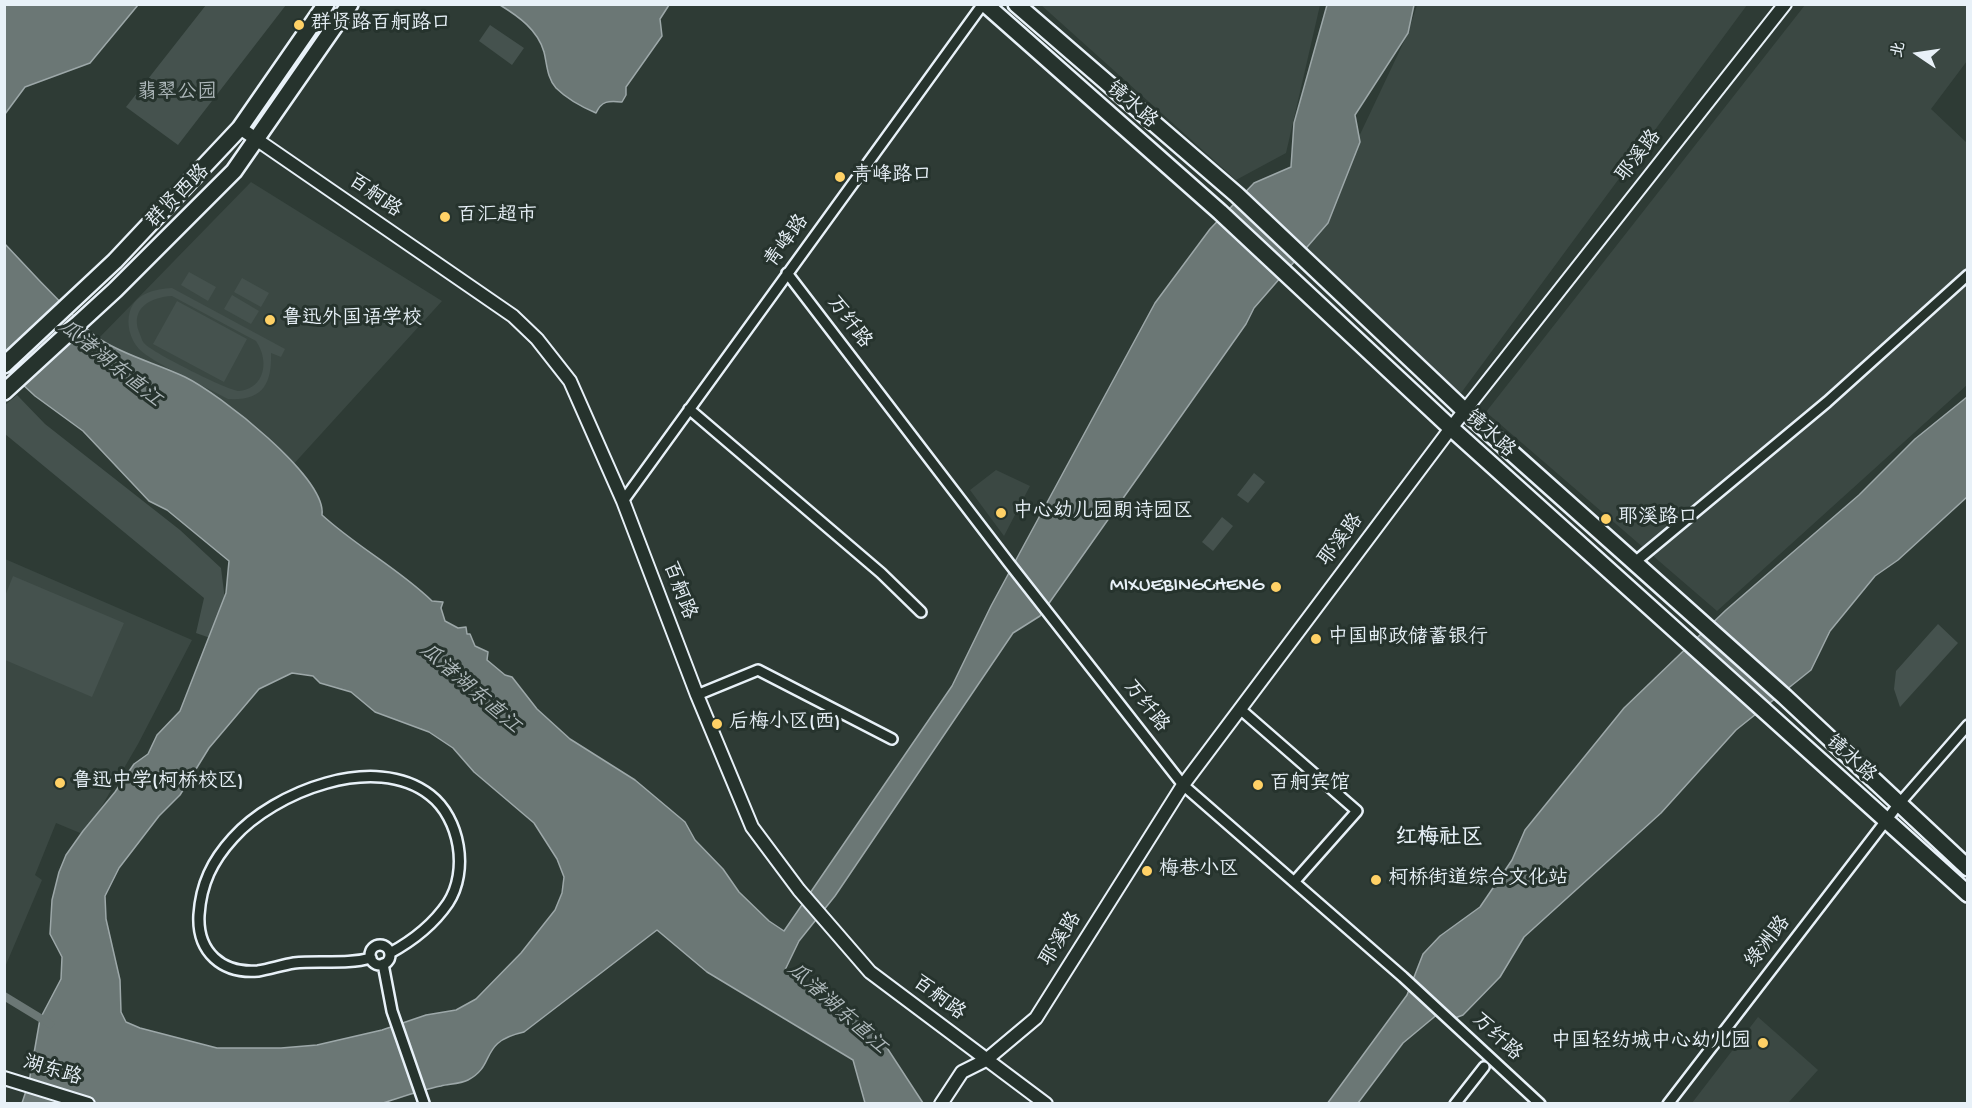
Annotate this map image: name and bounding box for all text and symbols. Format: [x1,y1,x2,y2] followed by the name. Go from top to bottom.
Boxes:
[311,13,451,37] place label: 群贤路百舸路口
[292,18,306,32] marker: 群贤路百舸路口
[1888,24,1948,84] north arrow
[1889,40,1911,60] text: 北
[1100,77,1162,135] street label: 镜水路
[137,82,217,106] park label: 翡翠公园
[1612,126,1668,188] street label: 耶溪路
[142,160,216,234] street label: 群贤西路
[852,165,932,189] place label: 青峰路口
[343,170,405,224] street label: 百舸路
[833,170,847,184] marker: 青峰路口
[457,205,537,229] place label: 百汇超市
[438,210,452,224] marker: 百汇超市
[761,211,815,273] street label: 青峰路
[820,292,876,354] street label: 万纤路
[282,308,422,332] place label: 鲁迅外国语学校
[263,313,277,327] marker: 鲁迅外国语学校
[52,316,166,414] water label: 瓜渚湖东直江
[1459,406,1519,464] street label: 镜水路
[1013,501,1193,525] place label: 中心幼儿园朗诗园区
[994,506,1008,520] marker: 中心幼儿园朗诗园区
[1618,507,1698,531] place label: 耶溪路口
[1314,510,1370,572] street label: 耶溪路
[1599,512,1613,526] marker: 耶溪路口
[656,559,700,623] street label: 百舸路
[1110,575,1264,599] place label: MIXUEBINGCHENG
[1269,580,1283,594] marker: MIXUEBINGCHENG
[1328,627,1488,651] place label: 中国邮政储蓄银行
[1309,632,1323,646] marker: 中国邮政储蓄银行
[413,639,525,741] water label: 瓜渚湖东直江
[1117,676,1173,738] street label: 万纤路
[729,712,840,736] place label: 后梅小区(西)
[710,717,724,731] marker: 后梅小区(西)
[1820,731,1880,789] street label: 镜水路
[72,771,243,795] place label: 鲁迅中学(柯桥校区)
[1270,773,1350,797] place label: 百舸宾馆
[53,776,67,790] marker: 鲁迅中学(柯桥校区)
[1251,778,1265,792] marker: 百舸宾馆
[1395,827,1483,853] district label: 红梅社区
[1159,859,1239,883] place label: 梅巷小区
[1140,864,1154,878] marker: 梅巷小区
[1388,868,1568,892] place label: 柯桥街道综合文化站
[1369,873,1383,887] marker: 柯桥街道综合文化站
[1036,908,1088,972] street label: 耶溪路
[1741,912,1797,974] street label: 绿洲路
[781,958,891,1062] water label: 瓜渚湖东直江
[907,971,969,1027] street label: 百舸路
[1466,1009,1526,1067] street label: 万纤路
[1551,1031,1751,1055] place label: 中国轻纺城中心幼儿园
[1756,1036,1770,1050] marker: 中国轻纺城中心幼儿园
[20,1052,84,1092] street label: 湖东路

